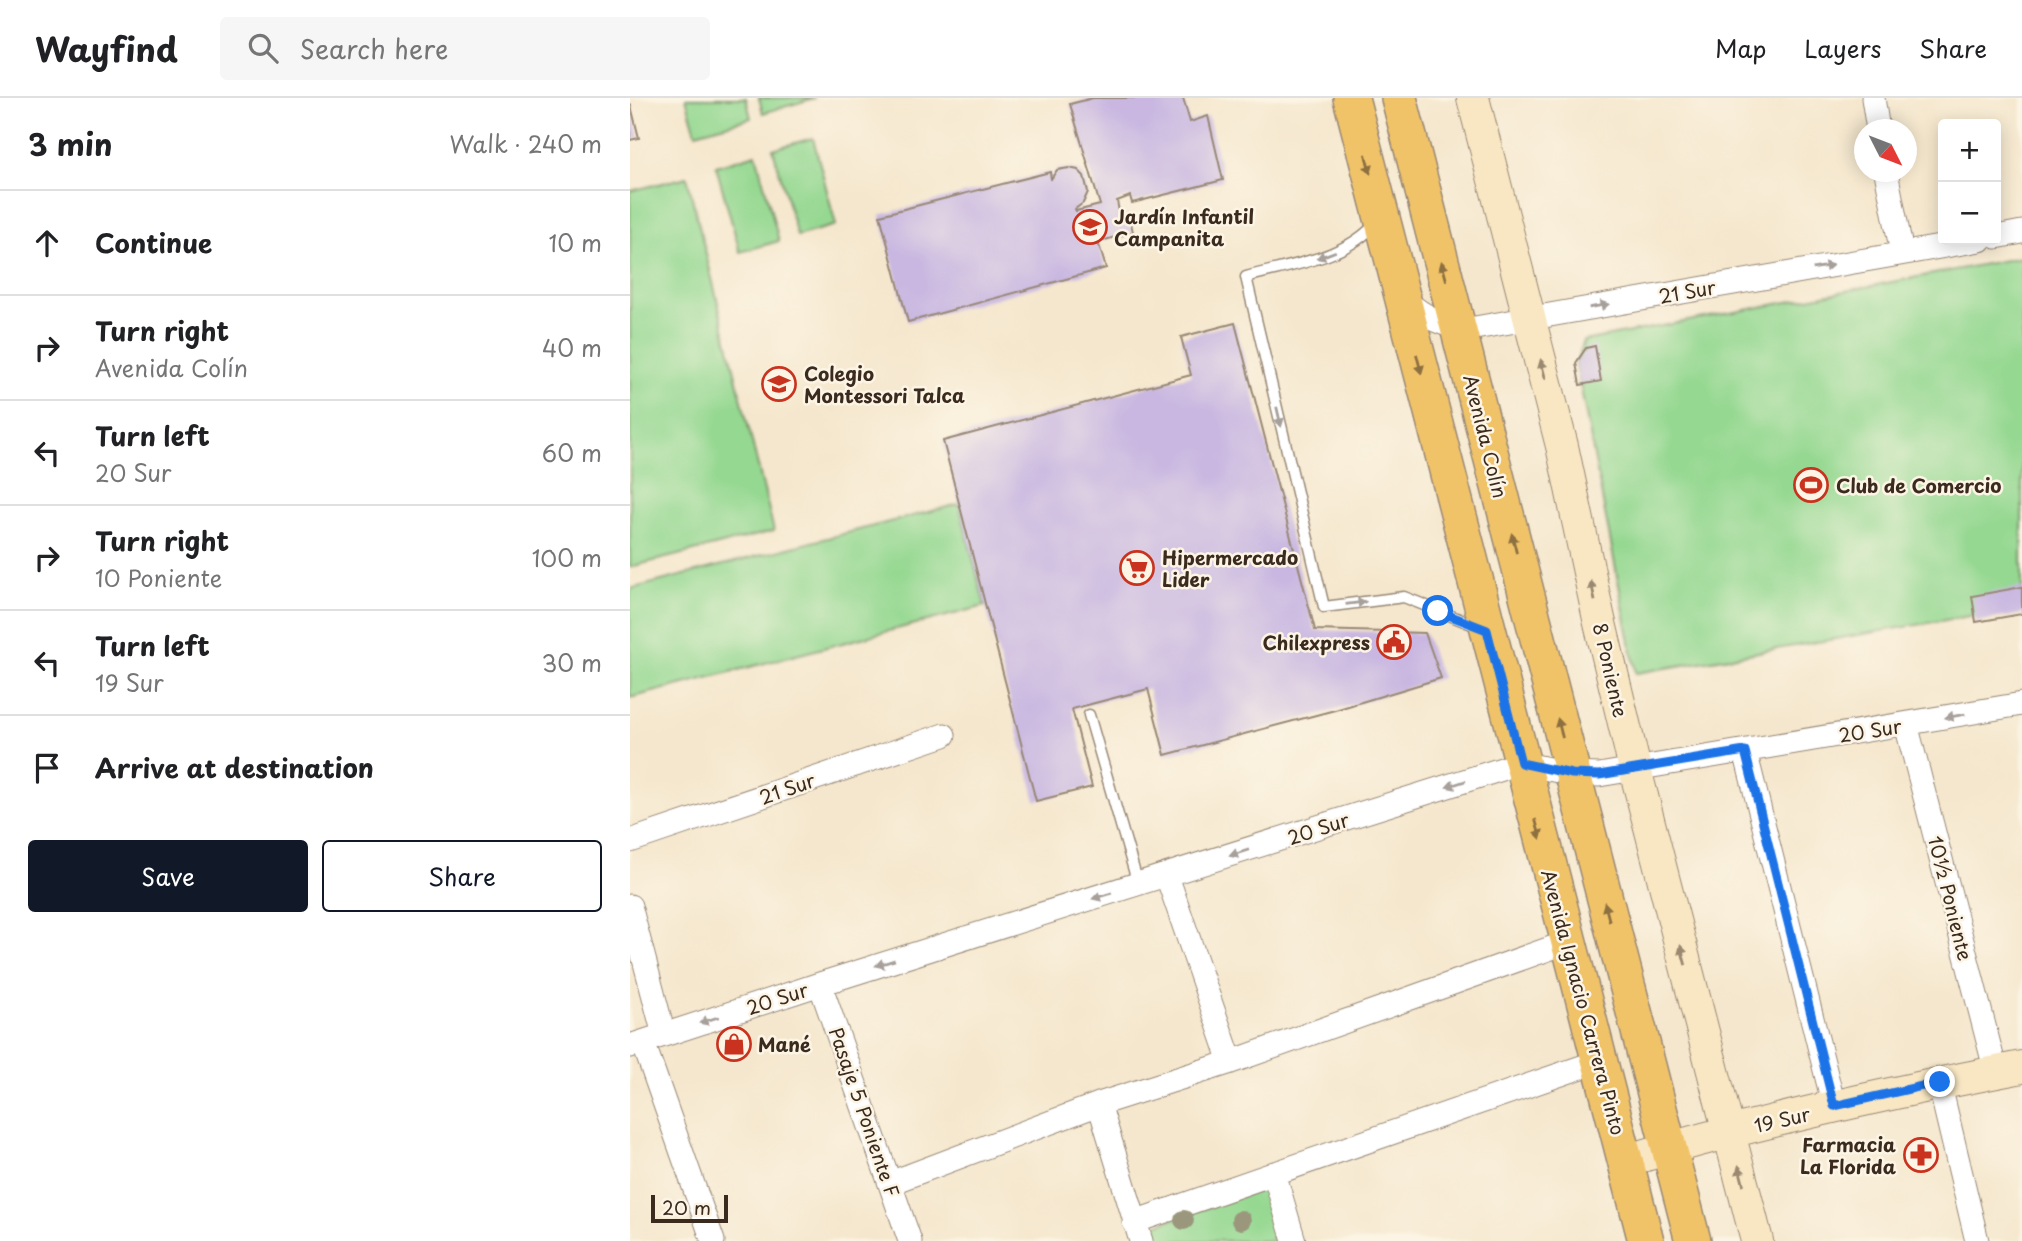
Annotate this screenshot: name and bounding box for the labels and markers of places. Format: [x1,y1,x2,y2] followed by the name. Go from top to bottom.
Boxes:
[1114,202,1254,252] place label: Jardín Infantil Campanita
[1071,208,1109,246] school or university icon: Jardín Infantil Campanita
[804,359,965,409] place label: Colegio Montessori Talca
[760,365,798,403] school or university icon: Colegio Montessori Talca
[1792,466,1830,504] sports icon: Club de Comercio
[1836,471,2001,499] place label: Club de Comercio
[1162,543,1298,593] place label: Hipermercado Lider
[1118,549,1156,587] supermarket icon: Hipermercado Lider
[1375,623,1413,661] public building icon: Chilexpress
[1262,628,1370,656] place label: Chilexpress
[715,1025,753,1063] shop icon: Mané
[758,1030,811,1058] place label: Mané
[1800,1130,1896,1180] place label: Farmacia La Florida
[1902,1136,1940,1174] pharmacy icon: Farmacia La Florida

